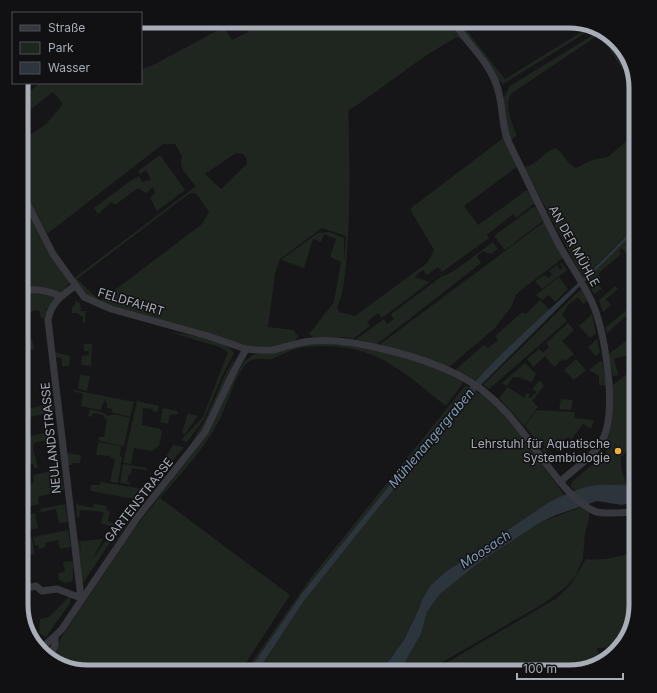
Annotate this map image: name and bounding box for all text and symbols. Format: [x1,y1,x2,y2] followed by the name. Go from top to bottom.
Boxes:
[12,12,142,84] legend
[48,20,85,35] text: Straße
[48,40,74,55] text: Park
[48,60,91,75] text: Wasser
[546,203,603,289] street label: AN DER MÜHLE
[96,284,166,319] street label: FELDFAHRT
[37,382,64,495] street label: NEULANDSTRASSE
[385,385,478,491] water label: Mühlenangergraben
[471,436,610,465] place label: Lehrstuhl für Aquatische Systembiologie
[613,446,623,456] marker: Lehrstuhl für Aquatische Systembiologie
[101,455,176,545] street label: GARTENSTRASSE
[457,527,514,571] water label: Moosach
[517,655,623,681] scale bar
[523,661,557,676] text: 100 m

